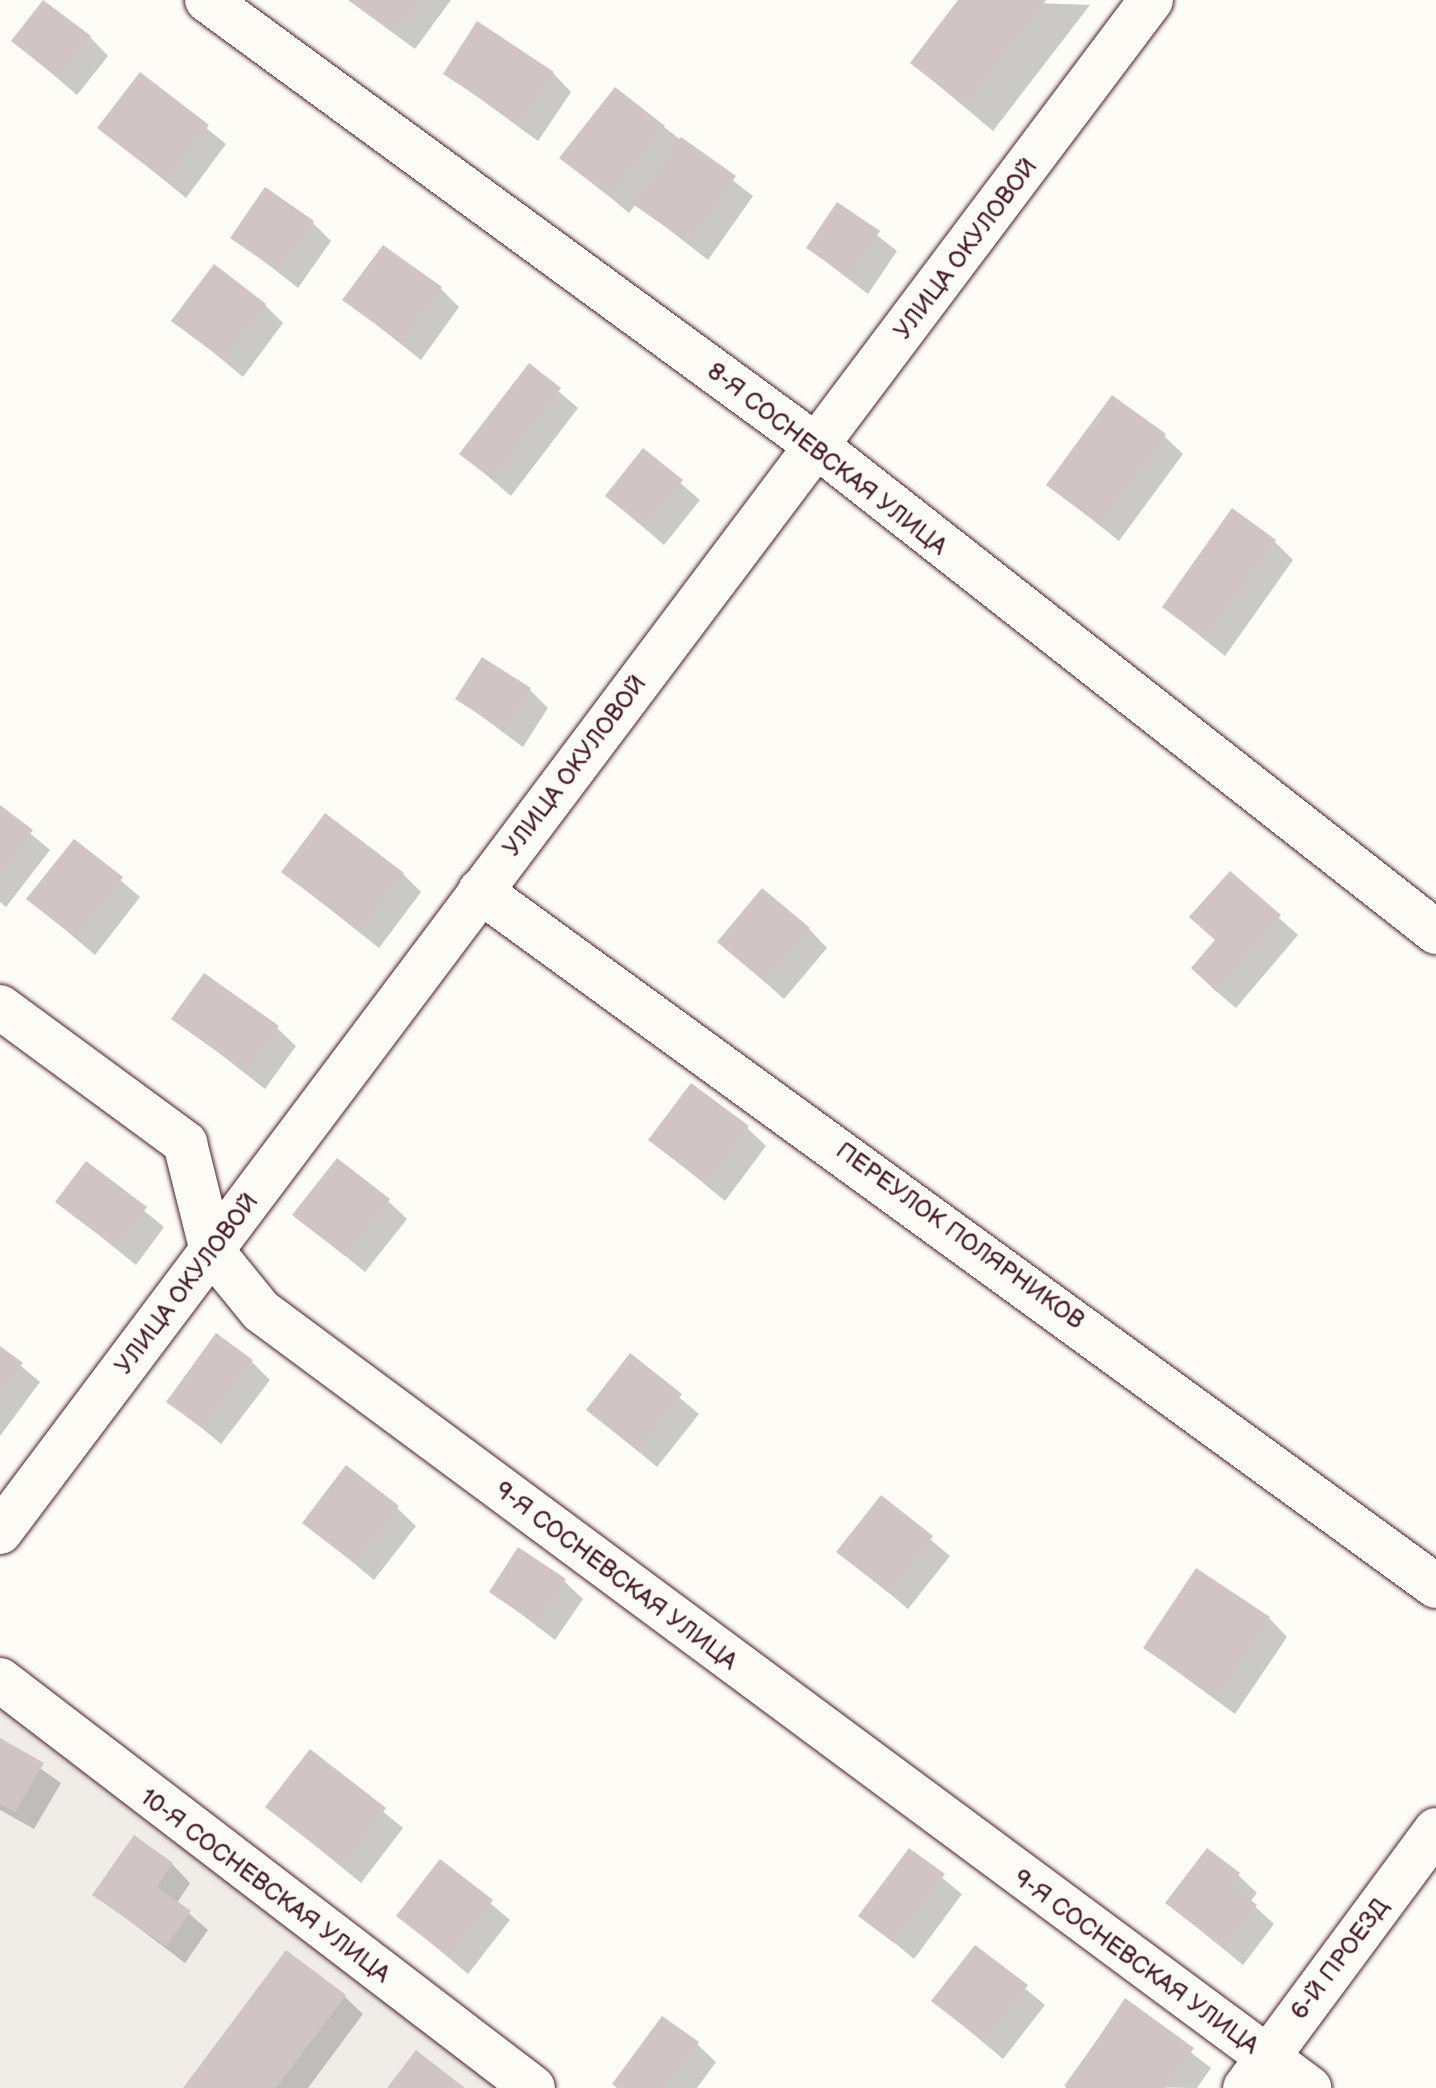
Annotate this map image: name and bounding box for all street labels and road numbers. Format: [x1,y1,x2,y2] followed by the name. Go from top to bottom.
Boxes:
[889,153,1043,345] street label: УЛИЦА ОКУЛОВОЙ
[702,357,952,561] street label: 8-Я СОСНЕВСКАЯ УЛИЦА
[498,670,652,862] street label: УЛИЦА ОКУЛОВОЙ
[830,1136,1090,1336] street label: ПЕРЕУЛОК ПОЛЯРНИКОВ
[110,1188,264,1380] street label: УЛИЦА ОКУЛОВОЙ
[489,1476,743,1676] street label: 9-Я СОСНЕВСКАЯ УЛИЦА
[134,1783,396,1989] street label: 10-Я СОСНЕВСКАЯ УЛИЦА
[1008,1863,1264,2061] street label: 9-Я СОСНЕВСКАЯ УЛИЦА
[1285,1893,1395,2025] street label: 6-Й ПРОЕЗД

